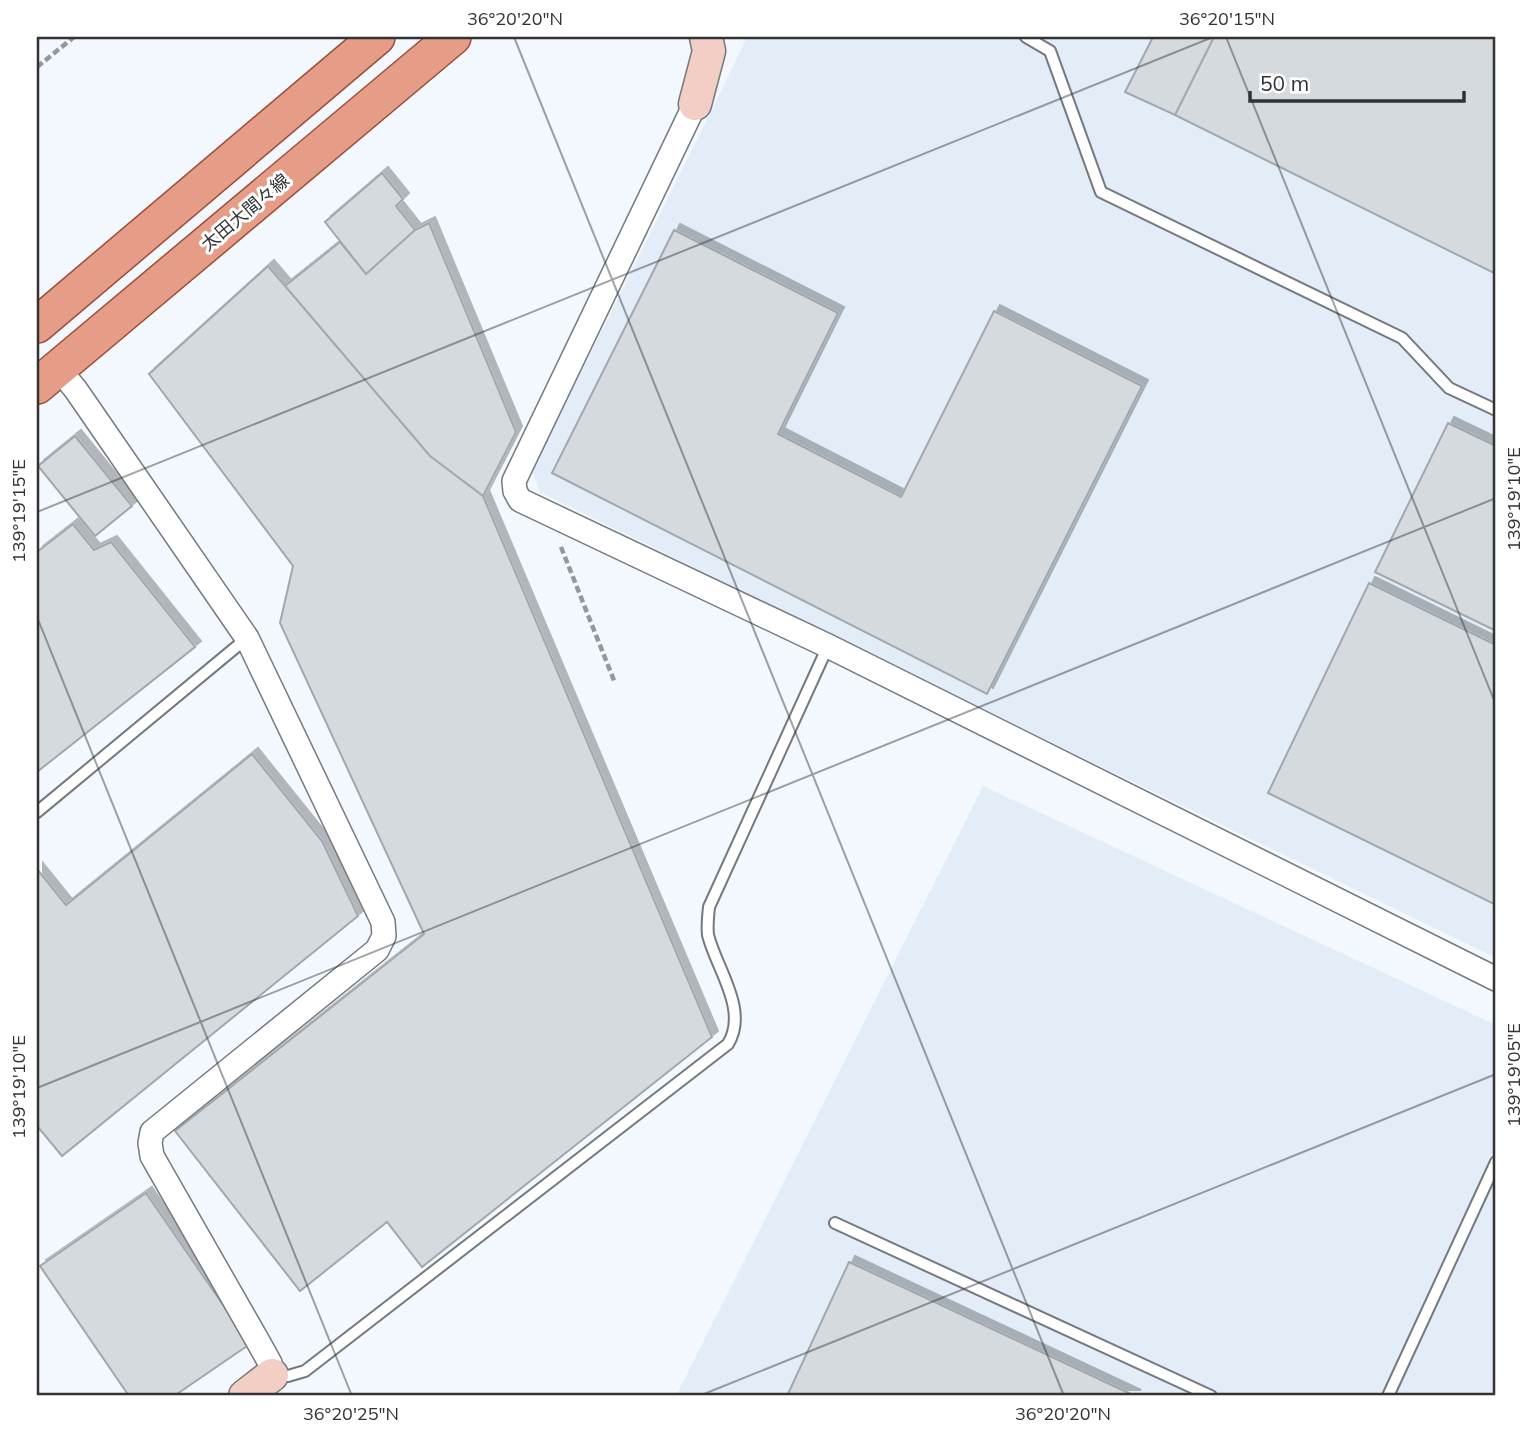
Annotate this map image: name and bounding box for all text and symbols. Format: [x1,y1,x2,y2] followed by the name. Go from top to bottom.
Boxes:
[467,7,563,30] text: 36°20'20"N
[1179,7,1275,30] text: 36°20'15"N
[1250,60,1463,104] scale bar
[1260,70,1309,96] text: 50 m
[196,168,294,256] street label: 太田大間々線
[1502,447,1525,551] text: 139°19'10"E
[7,459,30,563] text: 139°19'15"E
[1502,1023,1525,1127] text: 139°19'05"E
[7,1035,30,1139] text: 139°19'10"E
[303,1402,399,1425] text: 36°20'25"N
[1015,1402,1111,1425] text: 36°20'20"N

